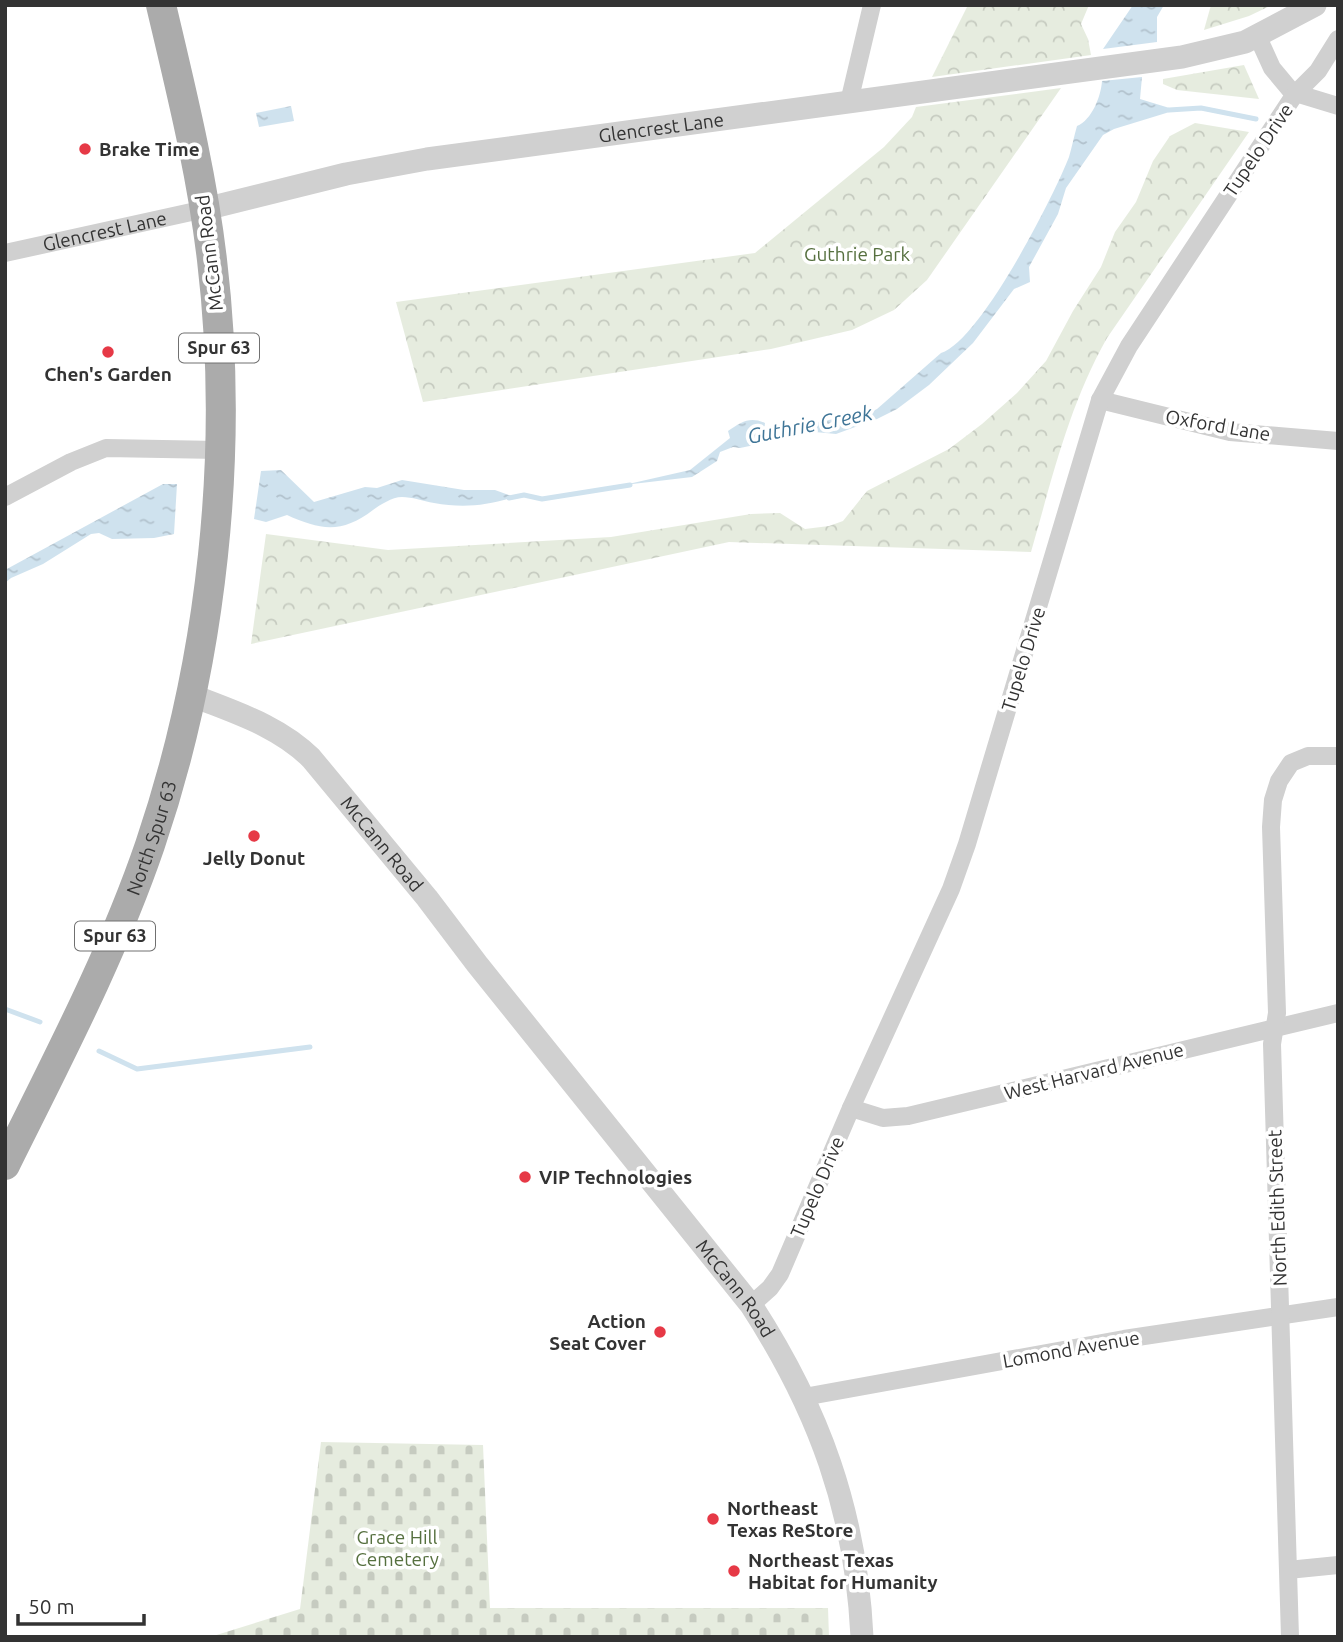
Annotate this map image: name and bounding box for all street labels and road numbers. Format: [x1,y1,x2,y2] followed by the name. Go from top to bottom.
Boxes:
[1219,99,1297,201] street label: Tupelo Drive
[597,108,725,147] street label: Glencrest Lane
[191,194,227,312] street label: McCann Road
[41,207,169,255] street label: Glencrest Lane
[179,334,259,362] road number: Spur 63
[1164,405,1272,445] street label: Oxford Lane
[997,604,1049,714] street label: Tupelo Drive
[122,778,180,898] street label: North Spur 63
[336,792,428,896] street label: McCann Road
[75,922,155,951] road number: Spur 63
[1002,1038,1186,1104] street label: West Harvard Avenue
[1263,1129,1291,1287] street label: North Edith Street
[786,1133,848,1241] street label: Tupelo Drive
[692,1235,779,1341] street label: McCann Road
[1001,1326,1141,1372] street label: Lomond Avenue

